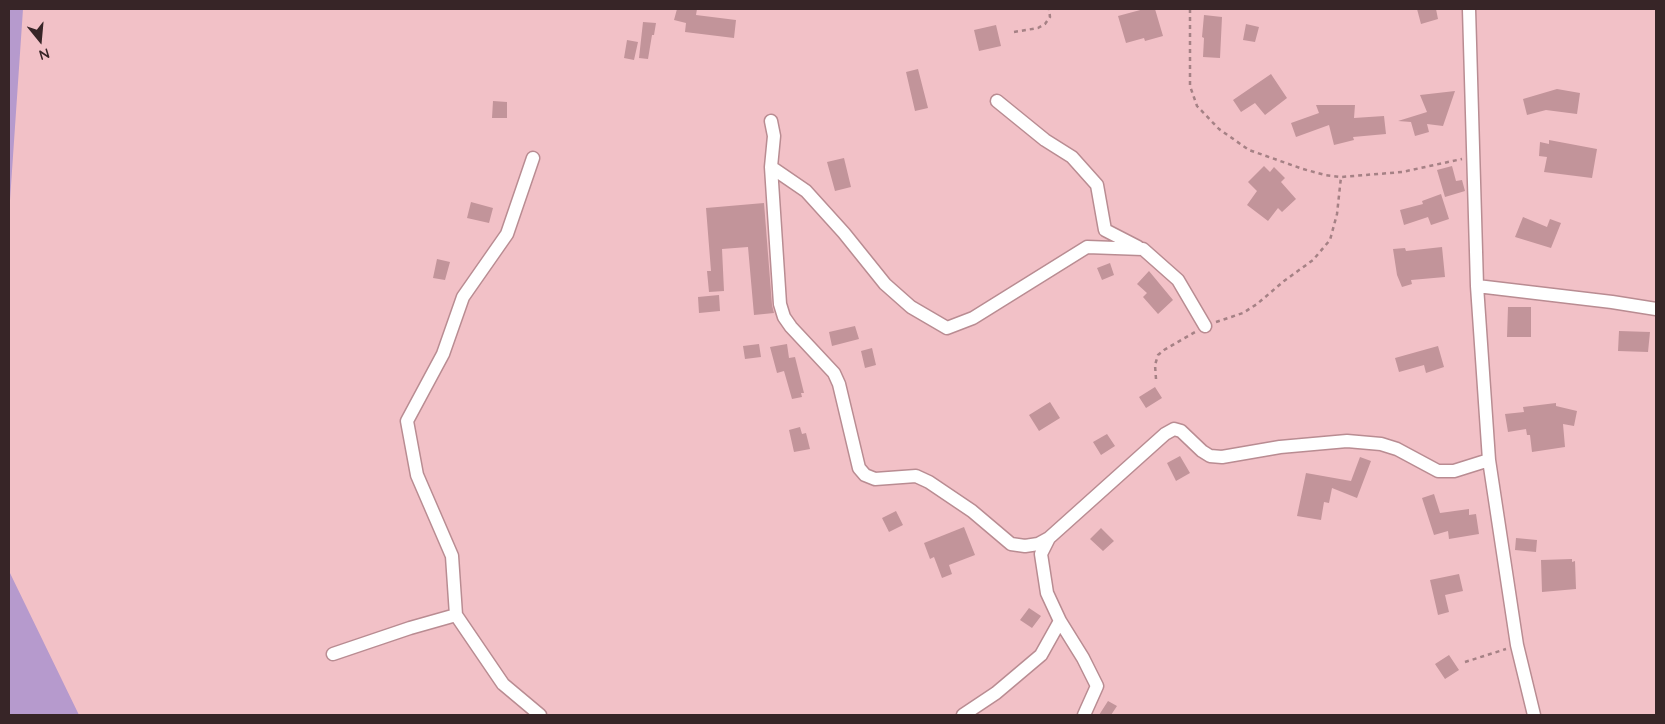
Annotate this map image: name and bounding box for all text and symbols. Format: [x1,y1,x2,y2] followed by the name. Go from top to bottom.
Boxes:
[15,15,65,65] north arrow
[37,44,52,64] text: N

